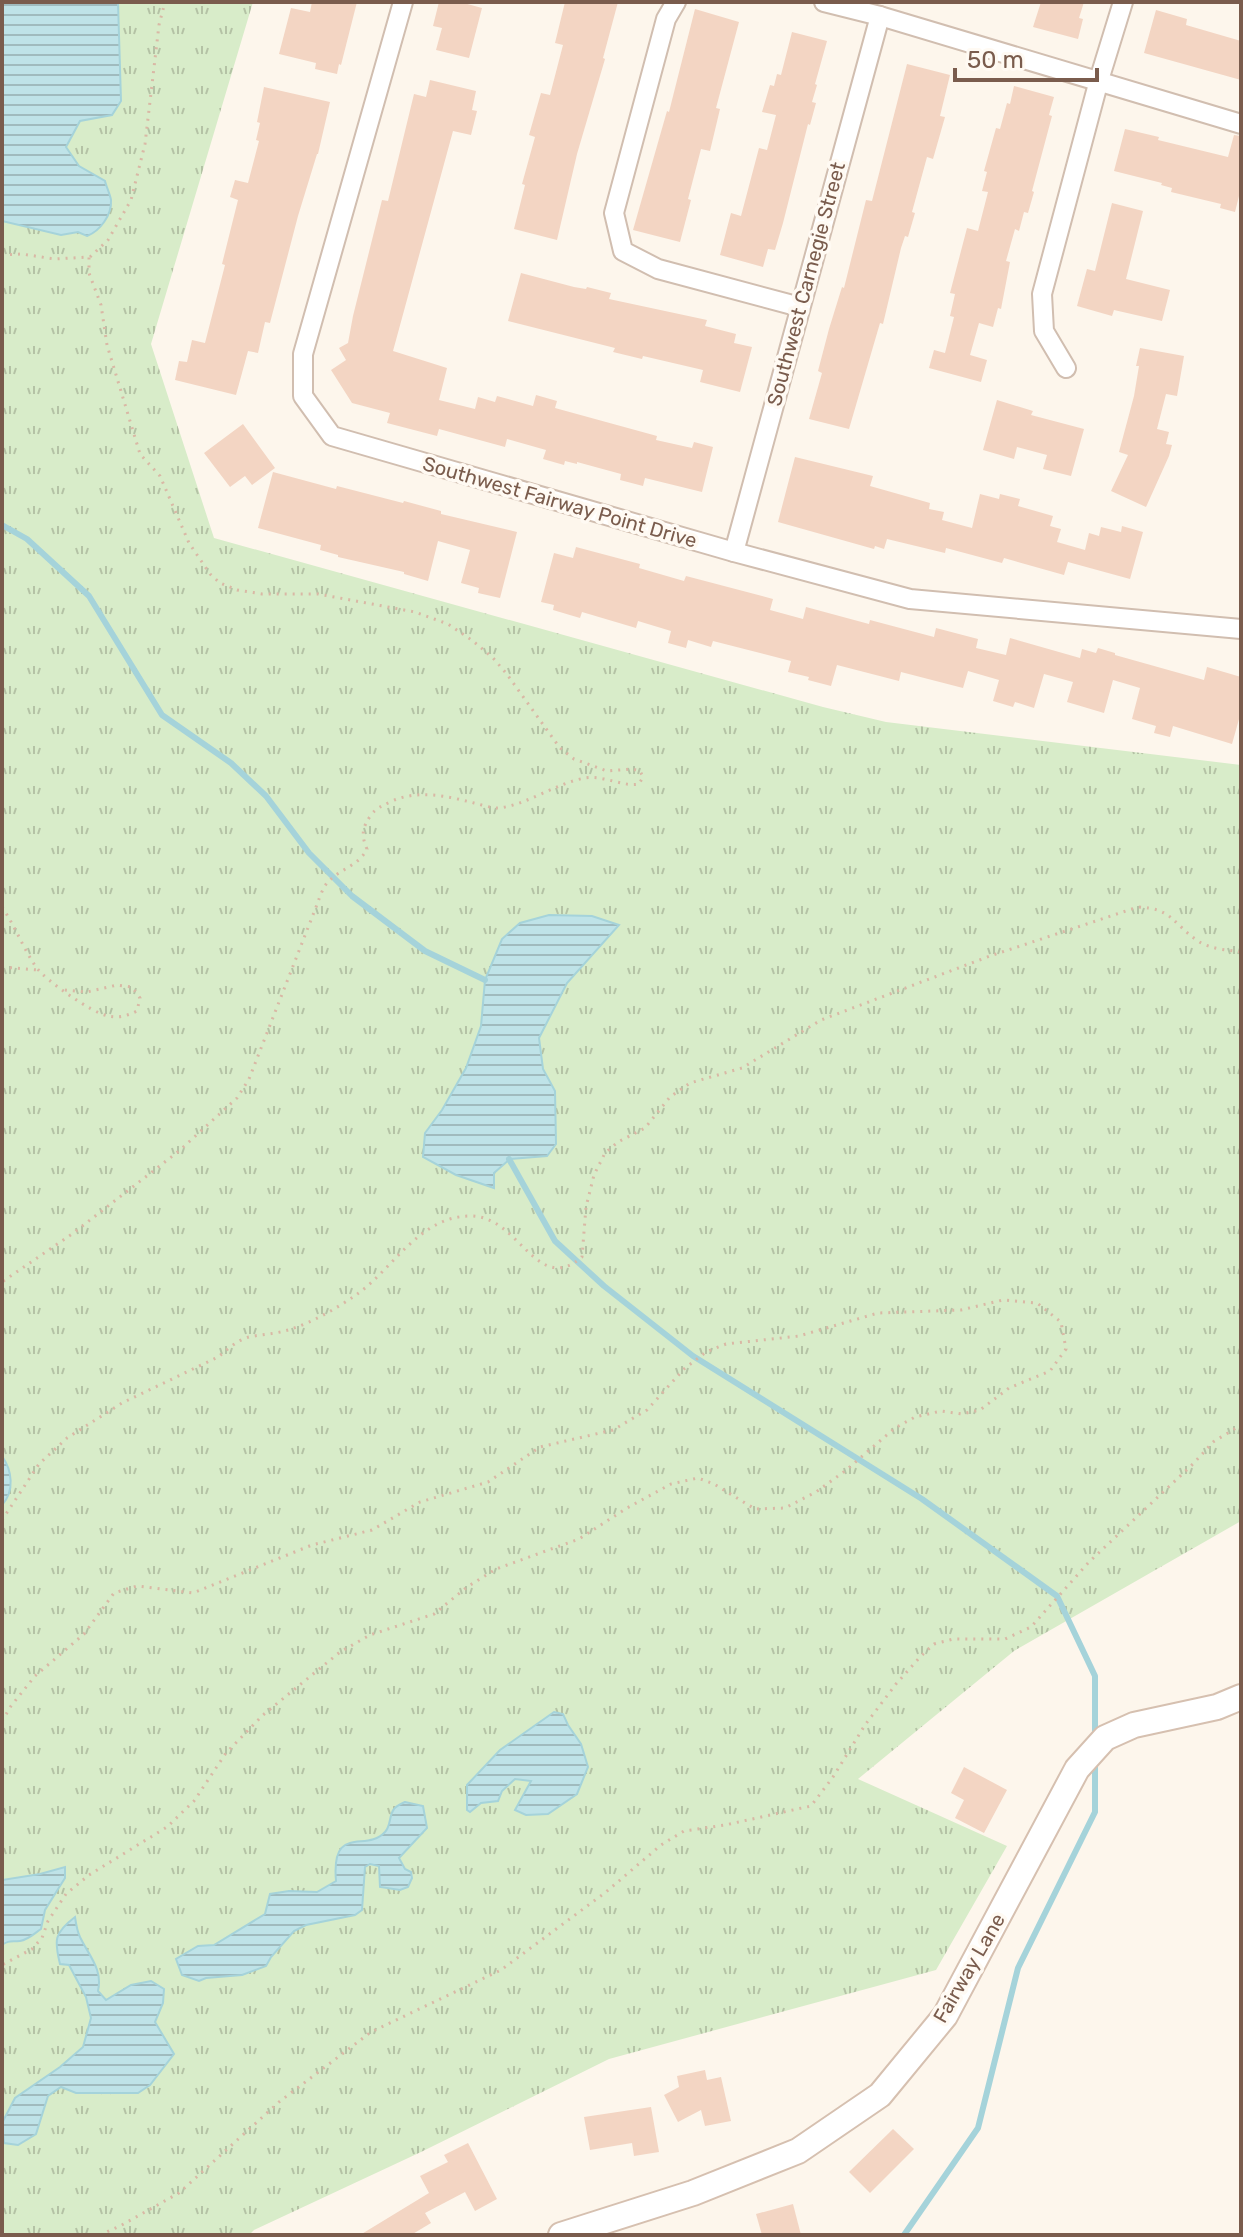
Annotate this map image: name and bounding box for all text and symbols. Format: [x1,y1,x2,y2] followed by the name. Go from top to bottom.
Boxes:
[955,32,1097,82] scale bar
[967,46,1024,74] text: 50 m
[762,159,850,409] street label: Southwest Carnegie Street
[420,451,700,553] street label: Southwest Fairway Point Drive
[928,1909,1010,2027] street label: Fairway Lane

